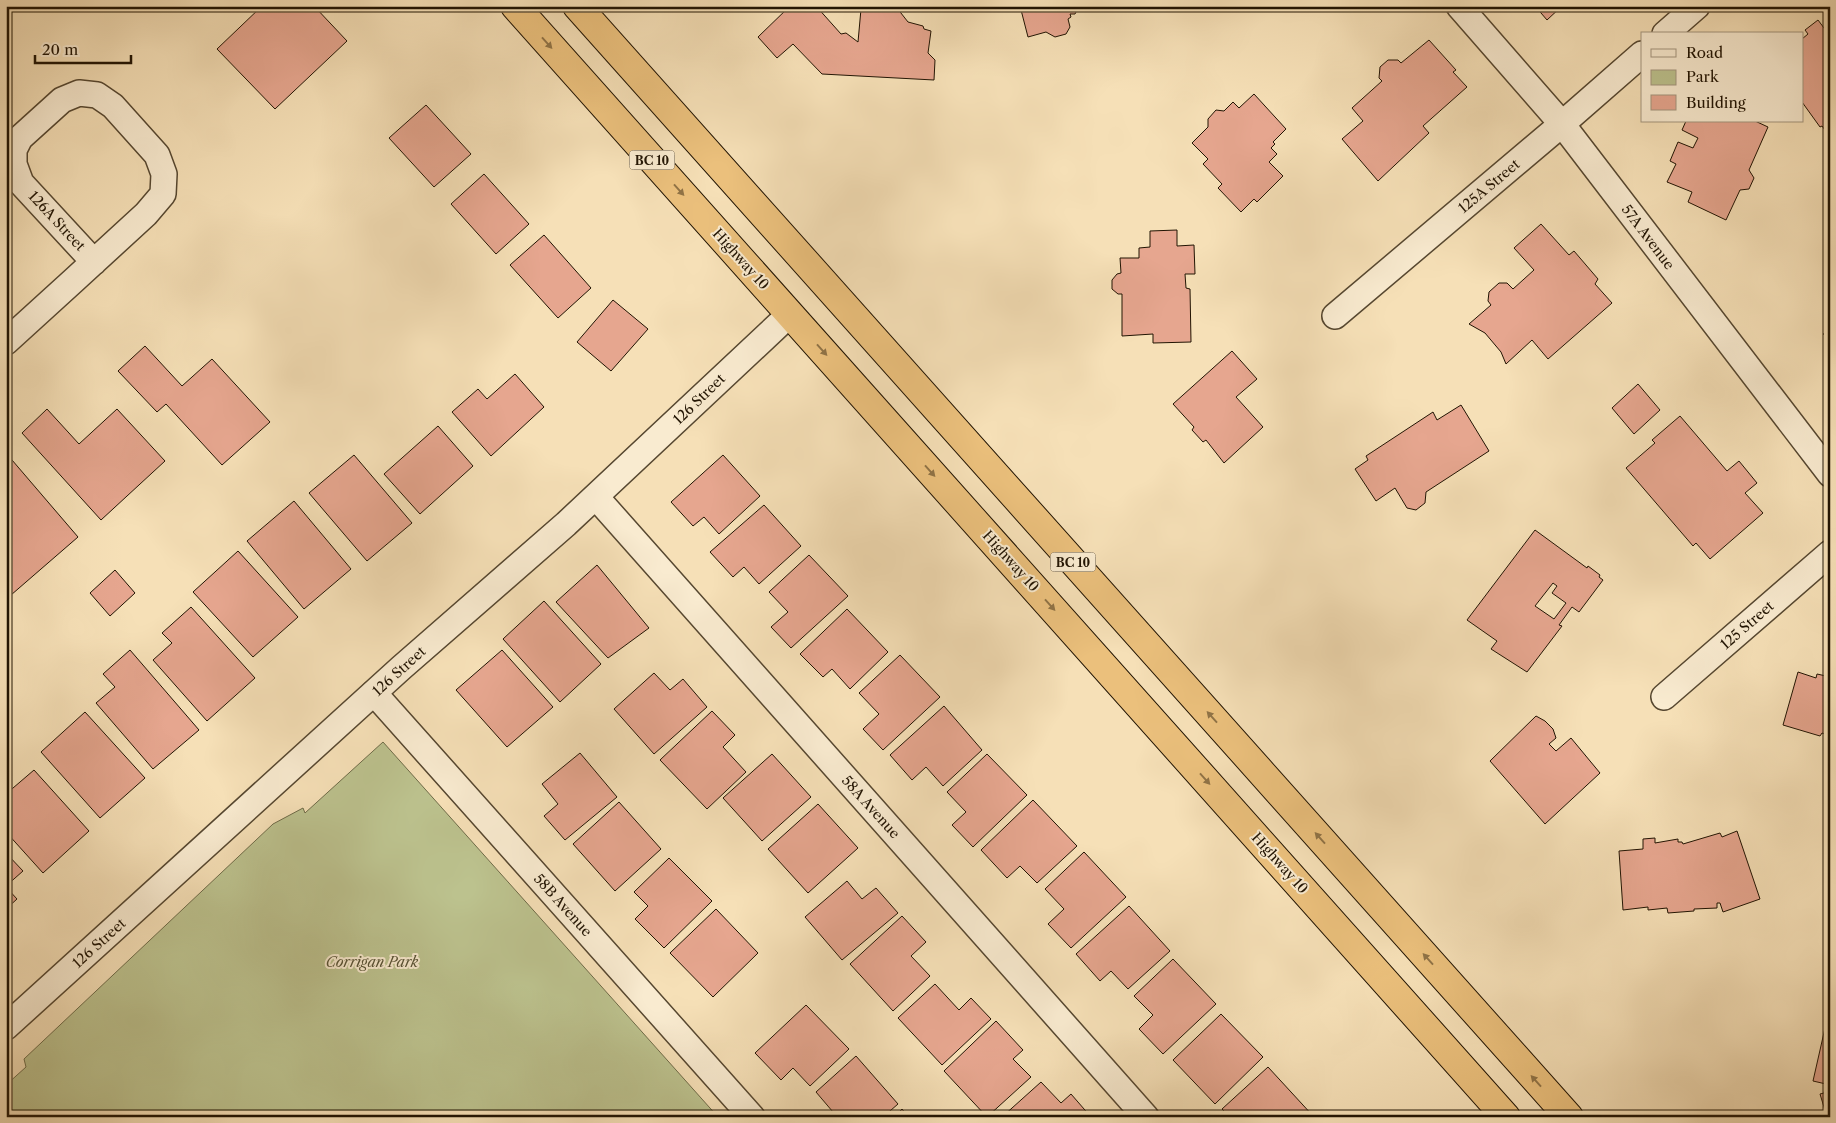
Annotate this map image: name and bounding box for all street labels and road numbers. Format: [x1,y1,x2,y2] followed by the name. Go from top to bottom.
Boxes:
[630,150,674,170] road number: BC 10
[1455,155,1523,217] street label: 125A Street
[25,187,89,255] street label: 126A Street
[1618,201,1678,273] street label: 57A Avenue
[709,225,773,293] street label: Highway 10
[669,370,729,428] street label: 126 Street
[979,527,1043,595] street label: Highway 10
[1050,552,1096,572] road number: BC 10
[1717,597,1777,653] street label: 125 Street
[369,642,429,700] street label: 126 Street
[838,772,904,842] street label: 58A Avenue
[1248,829,1312,897] street label: Highway 10
[530,870,596,940] street label: 58B Avenue
[69,914,129,972] street label: 126 Street

